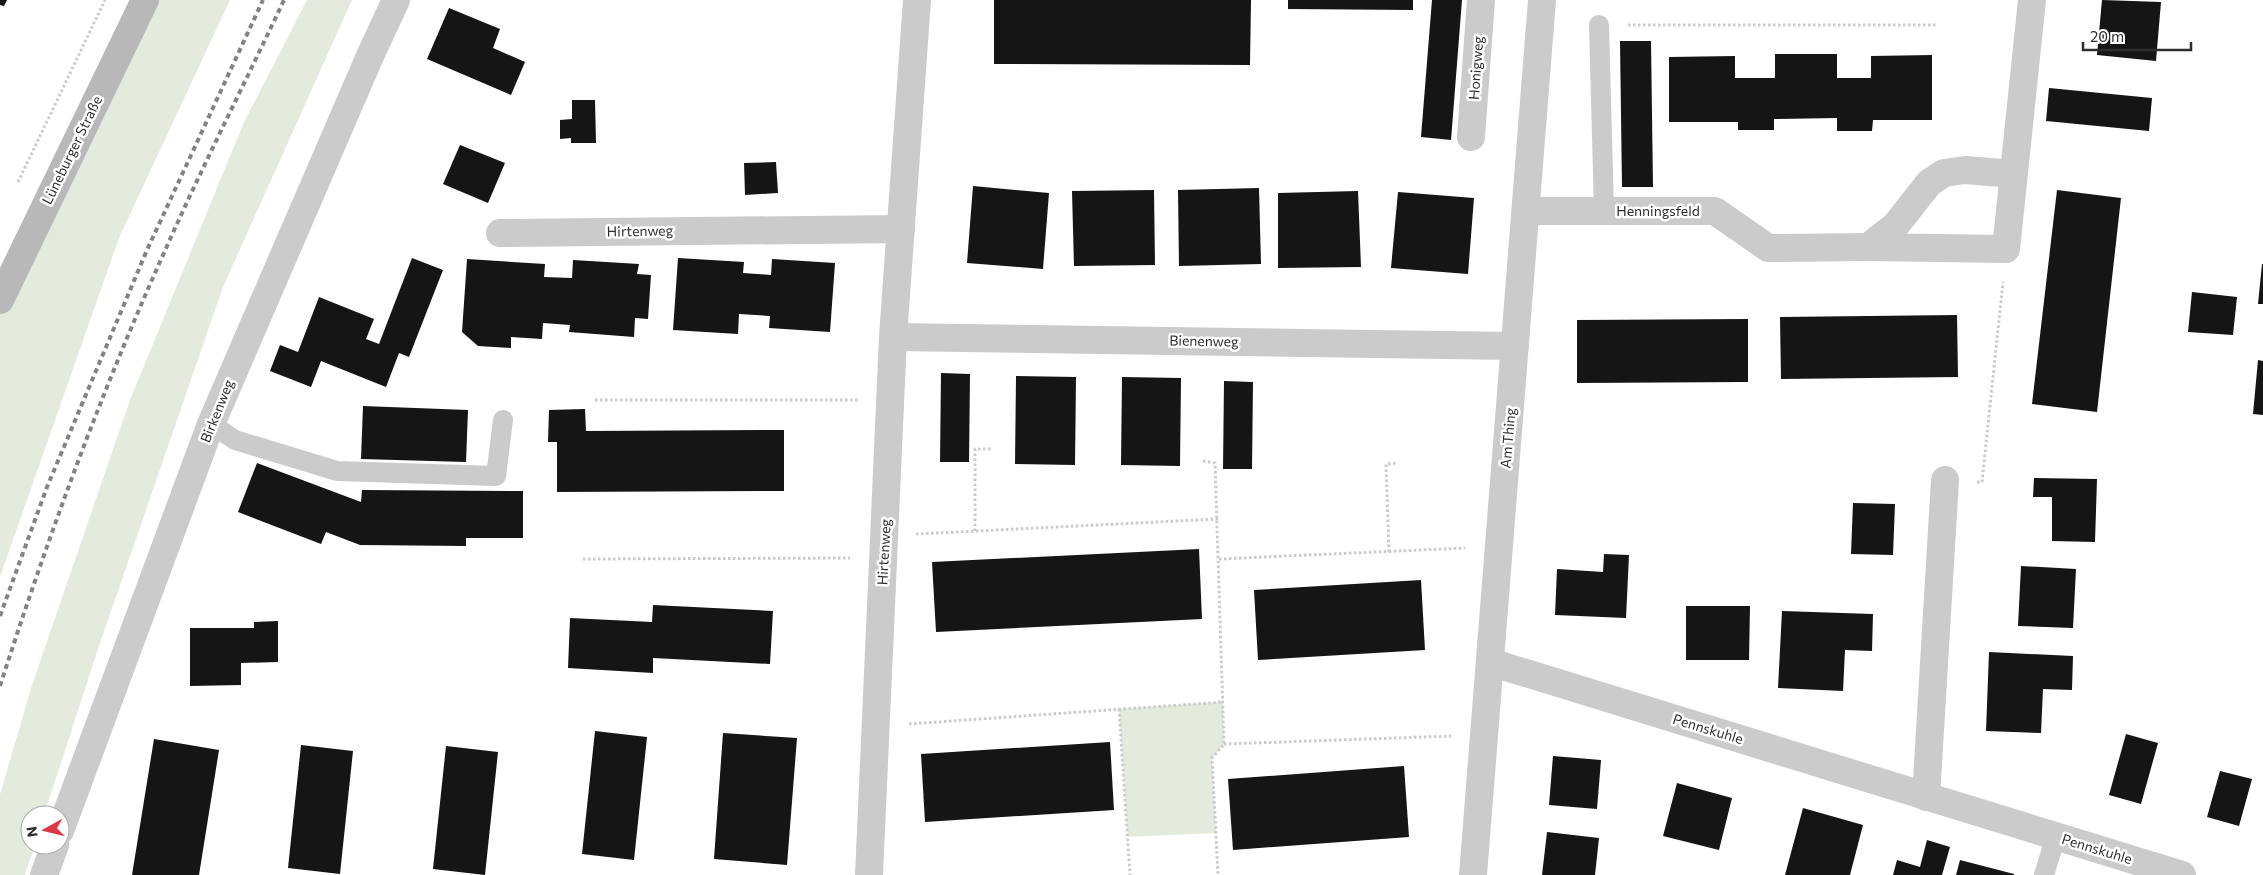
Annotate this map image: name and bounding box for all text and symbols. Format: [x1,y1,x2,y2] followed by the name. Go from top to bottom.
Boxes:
[2083,20,2190,52] scale bar
[2090,27,2124,45] text: 20 m
[1465,35,1486,100] street label: Honigweg
[38,93,105,207] street label: Lüneburger Straße
[1616,202,1700,219] street label: Henningsfeld
[607,221,674,240] street label: Hirtenweg
[1169,331,1239,350] street label: Bienenweg
[196,376,237,445] street label: Birkenweg
[1496,407,1519,469] street label: Am Thing
[873,518,894,586] street label: Hirtenweg
[1671,710,1745,747] street label: Pennskuhle
[20,805,70,855] north arrow
[22,825,41,838] text: N
[2060,830,2134,867] street label: Pennskuhle

